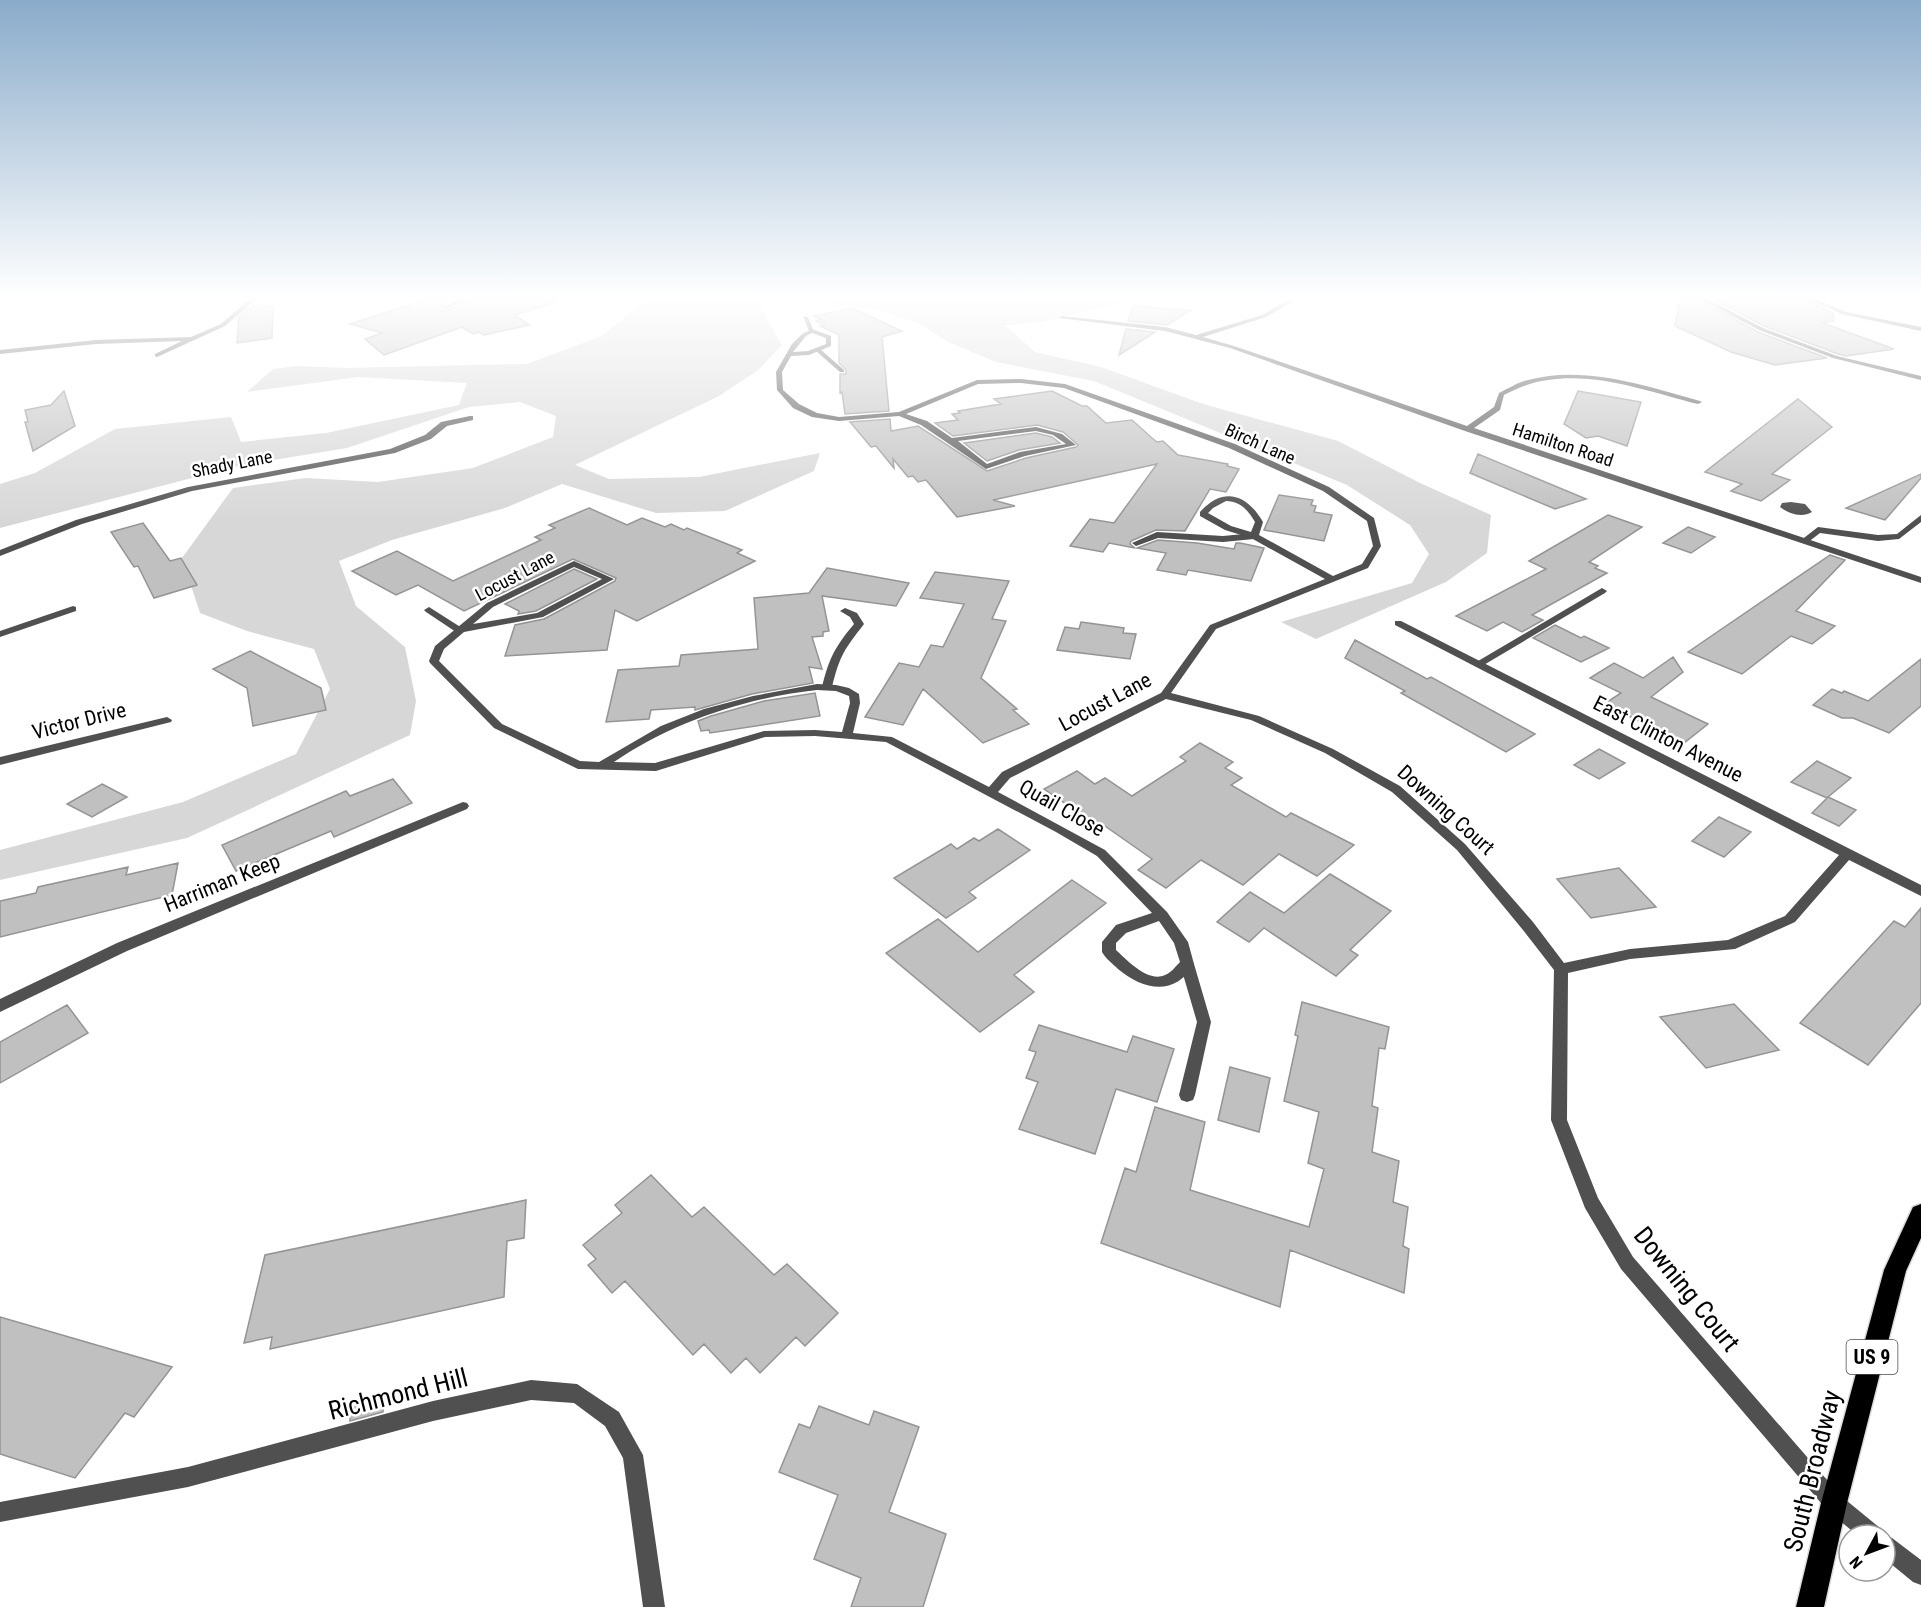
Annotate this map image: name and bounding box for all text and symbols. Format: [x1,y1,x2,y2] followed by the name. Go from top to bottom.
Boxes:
[1510,418,1616,471] street label: Hamilton Road
[1222,419,1299,468] street label: Birch Lane
[190,445,274,482] street label: Shady Lane
[472,546,558,605] street label: Locust Lane
[1055,668,1155,736] street label: Locust Lane
[1589,691,1747,787] street label: East Clinton Avenue
[30,698,129,744] street label: Victor Drive
[1393,760,1499,860] street label: Downing Court
[1015,775,1109,841] street label: Quail Close
[161,849,283,917] street label: Harriman Keep
[1628,1221,1746,1357] street label: Downing Court
[1846,1340,1898,1374] road number: US 9
[325,1362,471,1426] street label: Richmond Hill
[1777,1387,1847,1555] street label: South Broadway
[1837,1523,1897,1583] north arrow
[1846,1553,1866,1572] text: N

